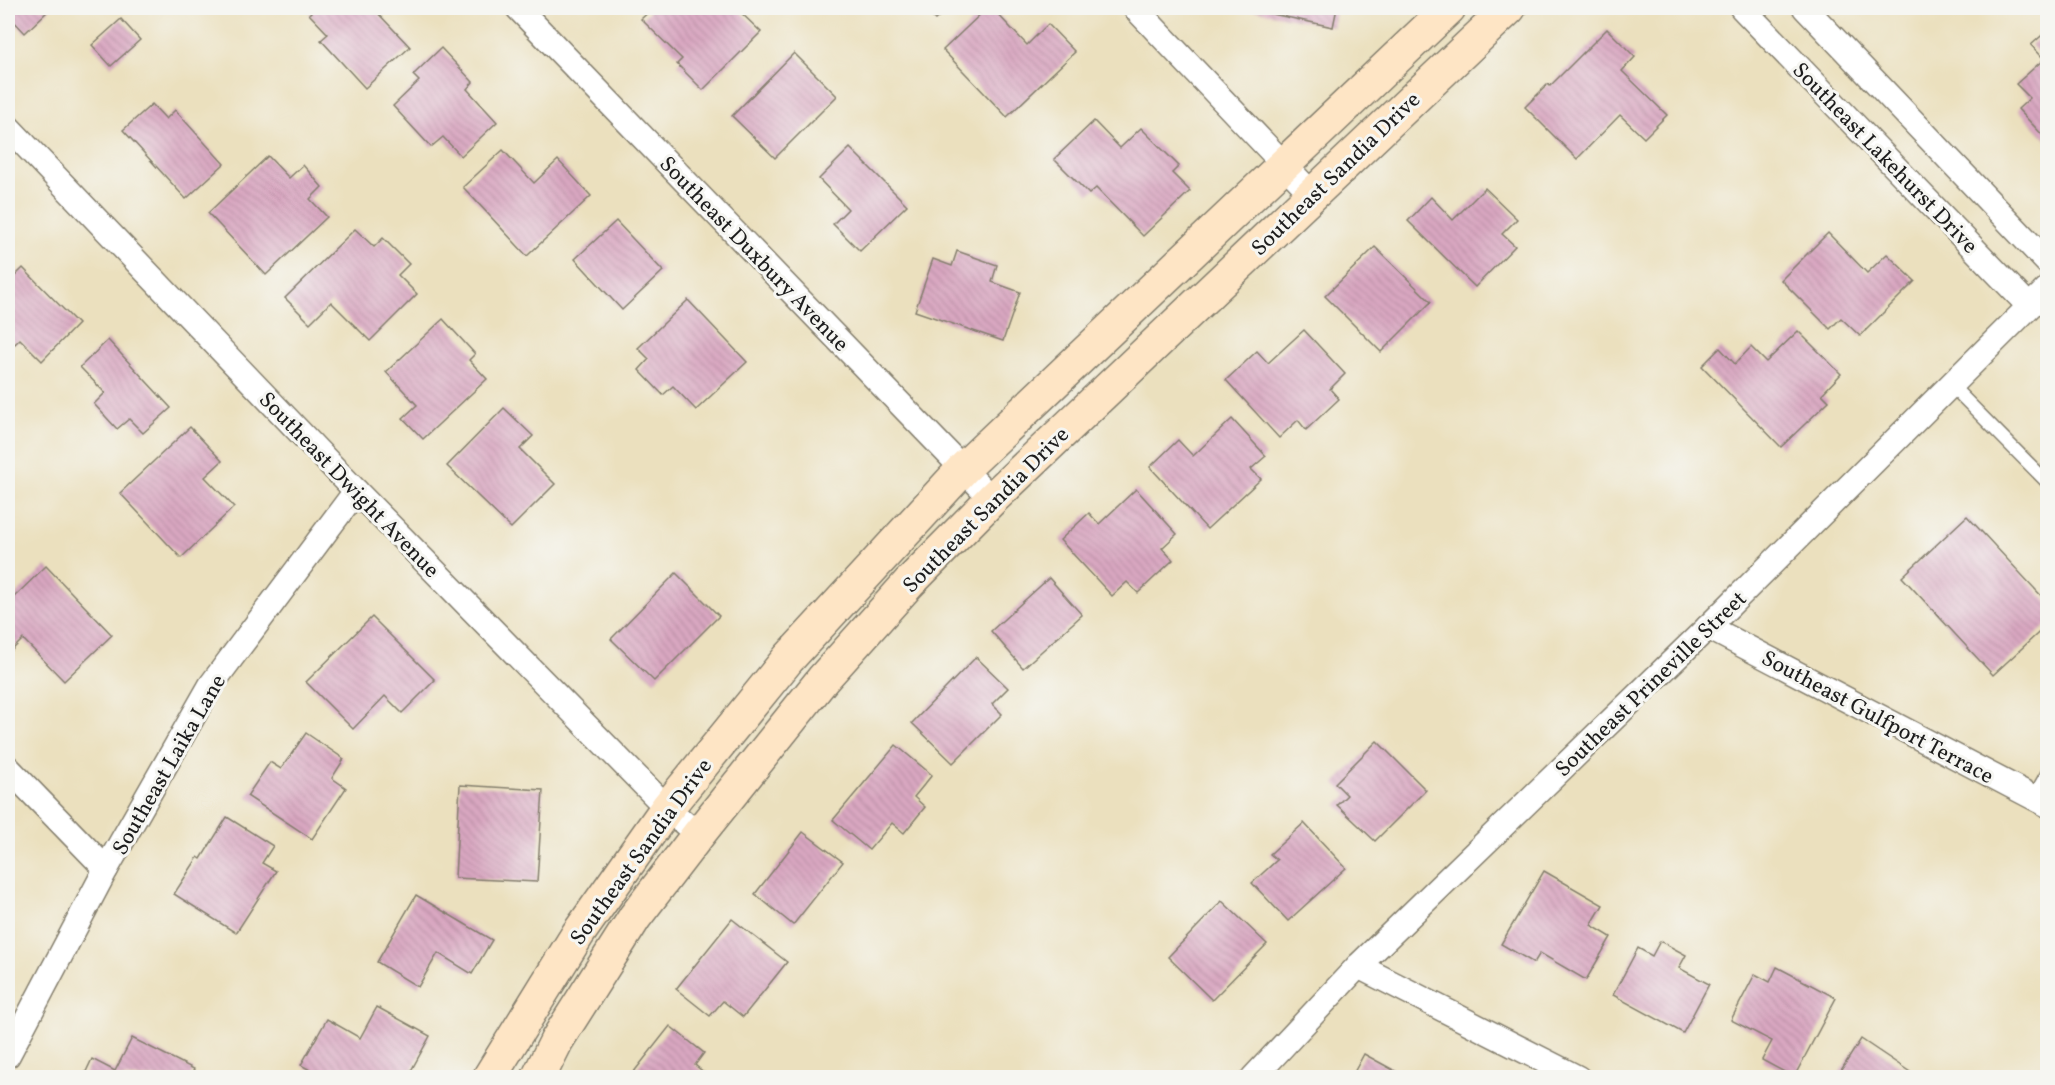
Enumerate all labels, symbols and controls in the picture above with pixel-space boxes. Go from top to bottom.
street label: Southeast Lakehurst Drive [1784,56,1984,261]
street label: Southeast Sandia Drive [1245,86,1428,264]
street label: Southeast Duxbury Avenue [651,150,855,359]
street label: Southeast Dwight Avenue [251,386,446,586]
street label: Southeast Sandia Drive [896,420,1077,601]
street label: Southeast Prineville Street [1549,585,1755,785]
street label: Southeast Gulfport Terrace [1755,644,1998,793]
street label: Southeast Laika Lane [106,669,235,861]
street label: Southeast Sandia Drive [564,753,720,952]

